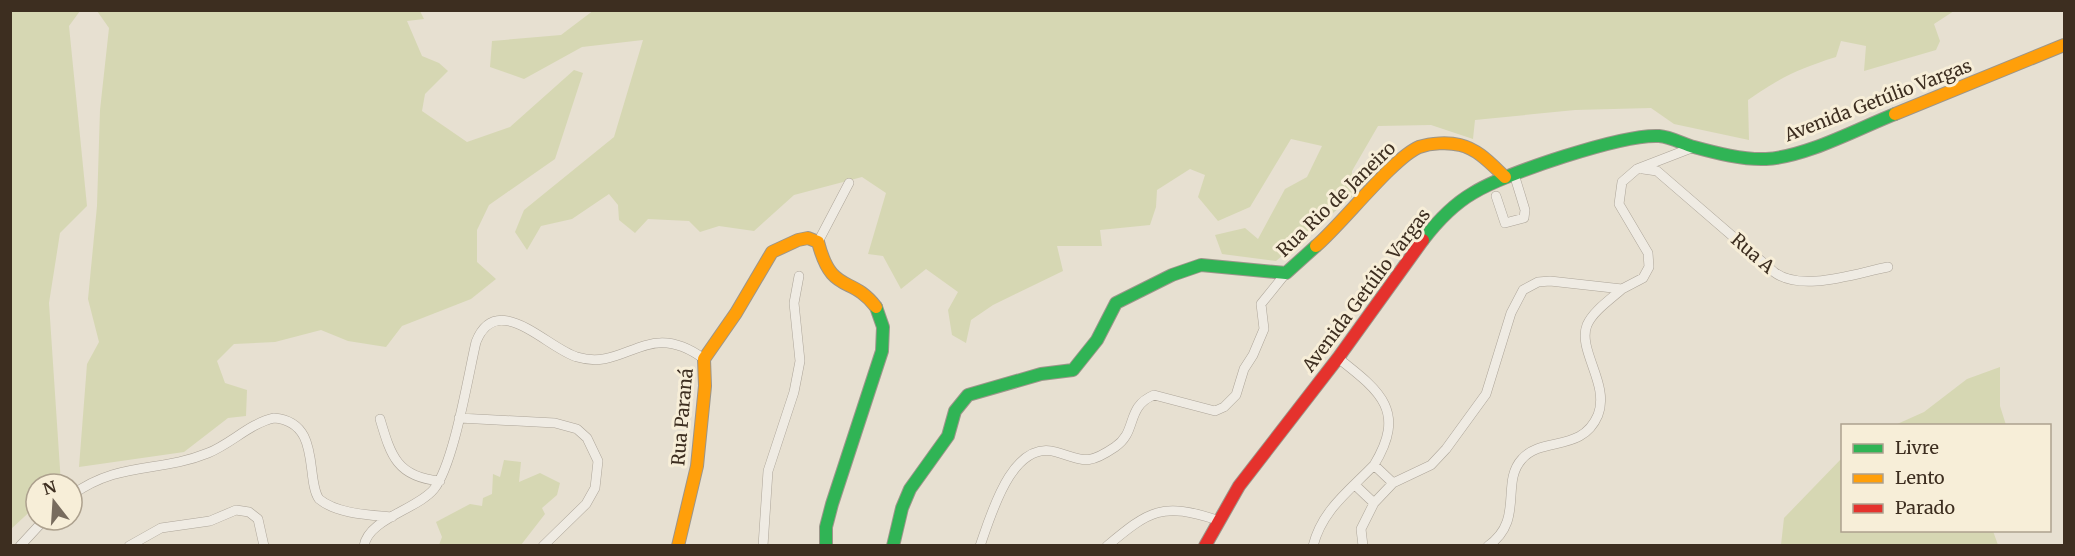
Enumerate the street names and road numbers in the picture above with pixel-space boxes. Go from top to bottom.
street label: Avenida Getúlio Vargas [1780,54,1975,147]
street label: Rua Rio de Janeiro [1272,136,1400,262]
street label: Avenida Getúlio Vargas [1296,204,1435,377]
street label: Rua A [1727,228,1780,278]
street label: Rua Paraná [666,367,698,467]

